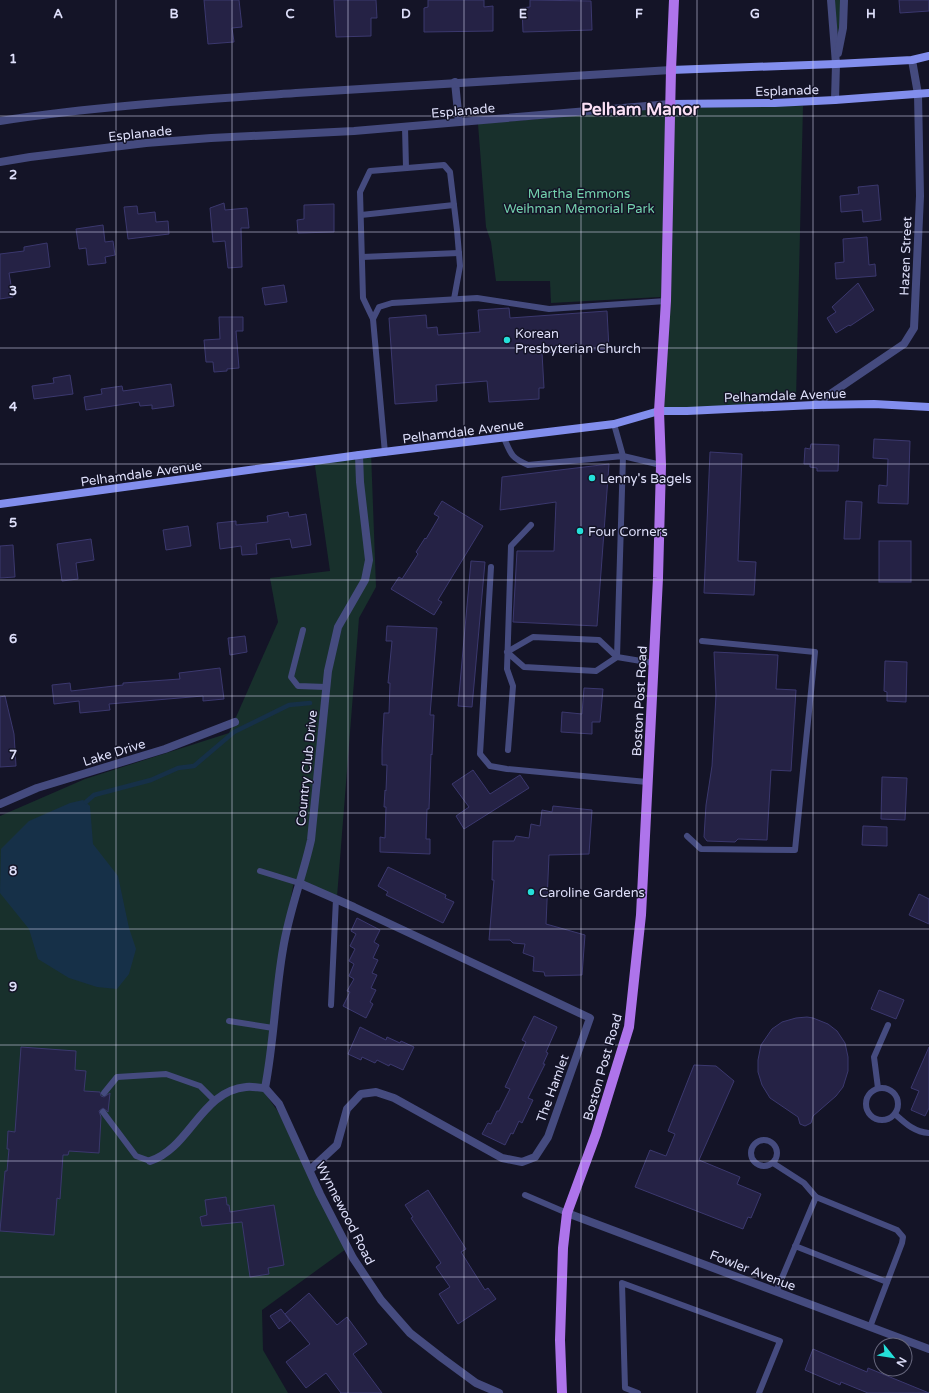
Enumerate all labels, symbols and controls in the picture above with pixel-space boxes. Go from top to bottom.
text: A [53,6,63,22]
text: B [169,6,179,22]
text: C [285,6,295,22]
text: D [401,6,411,22]
text: E [519,6,527,22]
text: F [635,6,643,22]
text: G [750,6,760,22]
text: H [866,6,876,22]
text: 1 [9,51,17,67]
street label: Esplanade [755,82,819,100]
district label: Pelham Manor [581,99,700,120]
street label: Esplanade [431,100,496,122]
street label: Esplanade [107,123,173,145]
text: 2 [9,167,17,183]
park label: Martha Emmons Weihman Memorial Park [503,186,655,217]
street label: Hazen Street [897,216,915,296]
text: 3 [9,283,17,299]
place label: Korean Presbyterian Church [515,326,641,357]
marker: Korean Presbyterian Church [502,335,512,345]
street label: Pelhamdale Avenue [724,386,846,406]
text: 4 [9,399,18,415]
street label: Pelhamdale Avenue [401,417,525,447]
street label: Pelhamdale Avenue [79,458,203,490]
place label: Lenny's Bagels [600,471,691,487]
marker: Lenny's Bagels [587,473,597,483]
text: 5 [9,515,17,531]
place label: Four Corners [588,524,668,540]
marker: Four Corners [575,526,585,536]
text: 6 [9,631,17,647]
street label: Boston Post Road [629,645,651,757]
street label: Country Club Drive [293,709,321,827]
street label: Lake Drive [81,736,147,770]
text: 7 [9,747,17,763]
text: 8 [9,863,17,879]
place label: Caroline Gardens [539,885,645,901]
marker: Caroline Gardens [526,887,536,897]
text: 9 [9,979,17,995]
street label: Boston Post Road [580,1012,626,1123]
street label: The Hamlet [533,1052,573,1124]
street label: Wynnewood Road [312,1159,378,1268]
street label: Fowler Avenue [707,1247,798,1295]
north arrow [873,1337,913,1377]
text: N [893,1355,909,1369]

